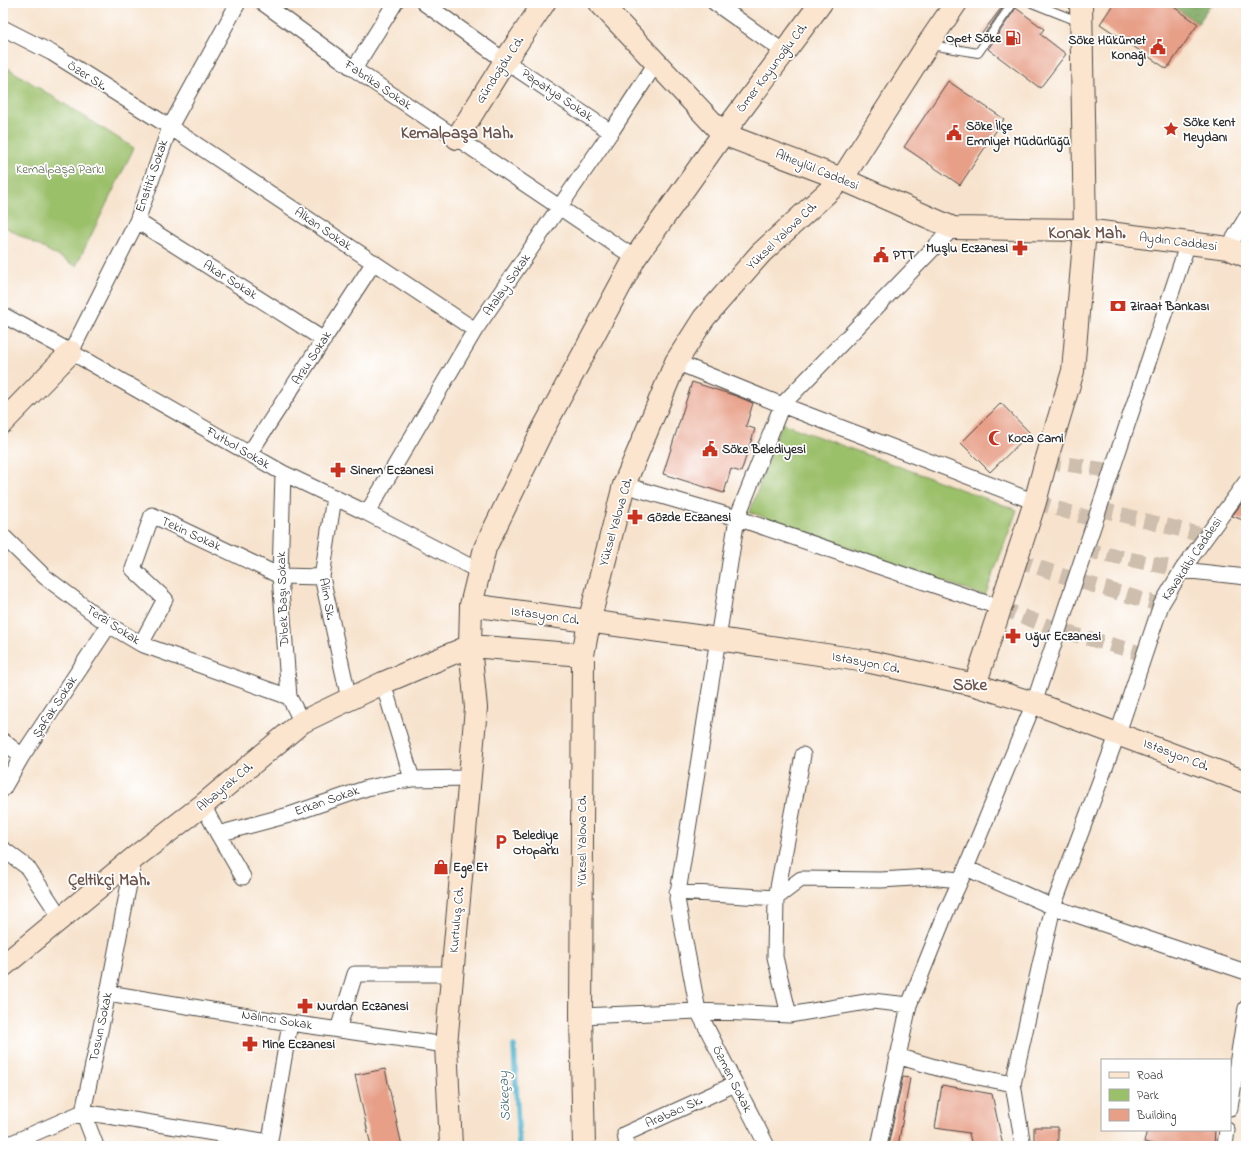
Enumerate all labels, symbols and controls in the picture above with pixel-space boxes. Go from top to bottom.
street label: Ömer Koyunoğlu Cd. [732,19,813,117]
place label: Opet Söke [946,29,1002,48]
fuel station icon: Opet Söke [1004,29,1022,47]
place label: Söke Hükümet Konağı [1068,31,1147,67]
street label: Gündoğdu Cd. [471,32,530,108]
public building icon: Söke Hükümet Konağı [1149,38,1167,56]
street label: Fabrika Sokak [340,55,416,115]
street label: Özer Sk. [63,56,111,96]
street label: Papatya Sokak [517,64,597,127]
place label: Söke Kent Meydanı [1183,113,1236,149]
place label: Söke İlçe Emniyet Müdürlüğü [966,117,1071,153]
place icon: Söke Kent Meydanı [1162,120,1180,138]
district label: Kemalpaşa Mah. [401,121,514,146]
public building icon: Söke İlçe Emniyet Müdürlüğü [945,124,963,142]
street label: Enstitü Sokak [131,137,173,215]
street label: Altıeylül Caddesi [772,145,862,196]
park label: Kemalpaşa Parkı [16,160,104,179]
street label: Yüksel Yalova Cd. [743,197,822,275]
street label: Alkan Sokak [290,203,356,255]
district label: Konak Mah. [1048,221,1126,246]
street label: Aydın Caddesi [1138,228,1218,257]
place label: Muşlu Eczanesi [926,239,1008,258]
pharmacy icon: Muşlu Eczanesi [1011,239,1029,257]
public building icon: PTT [872,246,890,264]
place label: PTT [893,246,915,265]
street label: Atalay Sokak [479,250,536,321]
street label: Akar Sokak [199,256,261,304]
bank icon: Ziraat Bankası [1109,297,1127,315]
place label: Ziraat Bankası [1130,297,1209,316]
street label: Arzu Sokak [287,327,337,389]
street label: Futbol Sokak [202,422,274,474]
mosque icon: Koca Cami [987,429,1005,447]
place label: Koca Cami [1008,429,1064,448]
public building icon: Söke Belediyesi [701,440,719,458]
place label: Söke Belediyesi [722,440,806,461]
pharmacy icon: Sinem Eczanesi [329,461,347,479]
place label: Sinem Eczanesi [350,461,434,480]
street label: Yüksel Yalova Cd. [594,475,638,568]
pharmacy icon: Gözde Eczanesi [626,508,644,526]
place label: Gözde Eczanesi [647,508,731,527]
street label: Tekin Sokak [158,512,224,556]
street label: Kavakdibi Caddesi [1157,514,1227,604]
street label: Dibek Başı Sokak [272,551,294,648]
street label: Alim Sk. [314,576,340,622]
street label: Terzi Sokak [82,600,144,650]
street label: Istasyon Cd. [509,602,581,631]
pharmacy icon: Uğur Eczanesi [1004,627,1022,645]
place label: Uğur Eczanesi [1025,627,1101,648]
street label: Istasyon Cd. [830,647,902,680]
street label: Şafak Sokak [28,672,82,742]
district label: Söke [953,673,989,698]
street label: Istasyon Cd. [1140,734,1212,777]
street label: Albayrak Cd. [193,758,258,817]
street label: Erkan Sokak [292,781,362,821]
street label: Yüksel Yalova Cd. [573,795,592,887]
place label: Belediye Otoparkı [512,826,559,860]
parking icon: Belediye Otoparkı [492,833,510,851]
shop icon: Ege Et [432,858,450,876]
place label: Ege Et [453,858,489,879]
district label: Çeltikçi Mah. [68,868,150,893]
street label: Kurtuluş Cd. [445,886,469,954]
street label: Tosun Sokak [84,990,118,1063]
pharmacy icon: Nurdan Eczanesi [296,997,314,1015]
place label: Nurdan Eczanesi [317,997,409,1016]
street label: Nalıncı Sokak [240,1005,314,1035]
pharmacy icon: Mine Eczanesi [241,1035,259,1053]
place label: Mine Eczanesi [262,1035,335,1054]
street label: Özmen Sokak [707,1042,757,1116]
legend [1101,1059,1231,1131]
text: Road [1137,1067,1163,1085]
water label: Sökeçay [493,1070,517,1121]
text: Park [1137,1087,1159,1105]
street label: Arabacı Sk. [642,1091,706,1133]
text: Building [1136,1107,1176,1126]

